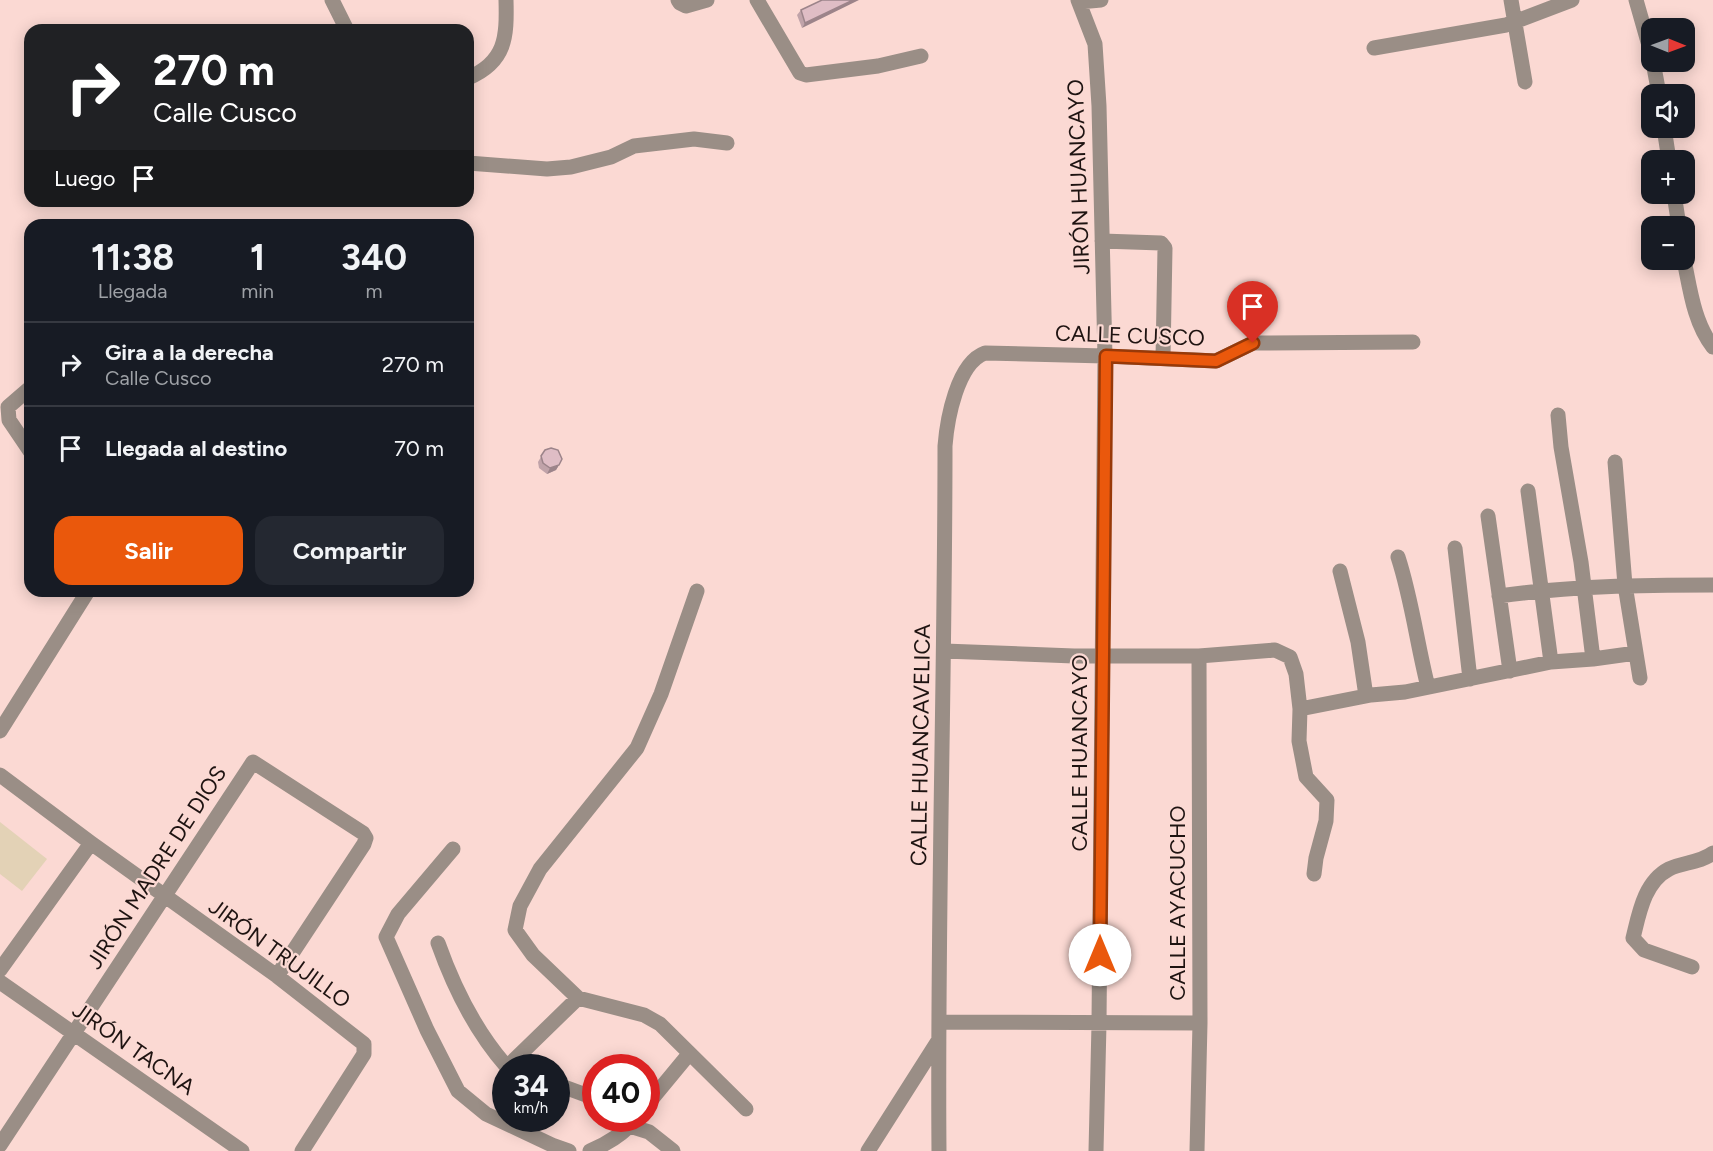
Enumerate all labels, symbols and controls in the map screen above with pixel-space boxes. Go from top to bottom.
north arrow [1641,18,1695,72]
map controls [1641,18,1695,270]
text: 270 m [153,45,275,96]
icon: right [54,48,132,126]
street label: JIRÓN HUANCAYO [1062,79,1095,275]
button: sound [1641,84,1695,138]
text: Calle Cusco [153,96,297,129]
button: + [1641,150,1695,204]
icon: arrive [127,162,160,195]
text: Luego [54,165,115,192]
button: − [1641,216,1695,270]
text: 11:38 [91,236,174,279]
text: 1 [250,236,265,279]
text: 340 [341,236,407,279]
text: Llegada [98,279,167,303]
text: min [241,279,274,303]
text: m [365,279,383,303]
pin [1227,281,1278,343]
icon: arrive [1236,290,1269,323]
street label: CALLE CUSCO [1055,319,1205,352]
text: Gira a la derecha [105,339,274,366]
icon: right [54,348,87,381]
text: 270 m [382,351,444,378]
text: Calle Cusco [105,366,212,390]
icon: arrive [54,432,87,465]
text: Llegada al destino [105,435,287,462]
text: 70 m [394,435,444,462]
button: Salir [54,516,243,585]
button: Compartir [255,516,444,585]
street label: CALLE HUANCAVELICA [905,624,936,866]
street label: CALLE HUANCAYO [1066,655,1093,852]
street label: JIRÓN MADRE DE DIOS [81,761,232,974]
street label: CALLE AYACUCHO [1164,805,1191,1001]
street label: JIRÓN TRUJILLO [203,893,356,1014]
position arrow [1068,923,1132,987]
street label: JIRÓN TACNA [67,996,200,1101]
speed limit sign: 40 [582,1054,660,1132]
text: 34 [513,1067,549,1104]
text: km/h [514,1099,548,1117]

